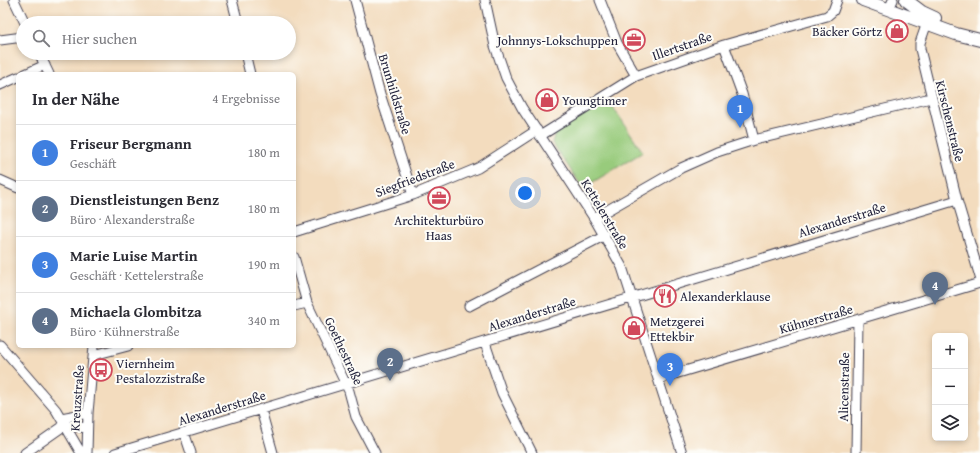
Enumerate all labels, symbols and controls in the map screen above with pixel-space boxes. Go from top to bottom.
search box [16,16,296,60]
shop icon: Bäcker Görtz [884,18,910,44]
place label: Bäcker Görtz [812,22,882,41]
icon: search [30,27,52,49]
office icon: Johnnys-Lokschuppen [621,27,647,53]
street label: Illertstraße [649,27,715,65]
text: Hier suchen [62,28,137,49]
place label: Johnnys-Lokschuppen [495,31,619,50]
street label: Brunhildstraße [374,51,416,137]
street label: Kirschenstraße [931,78,969,164]
text: In der Nähe [32,86,120,111]
shop icon: Youngtimer [534,87,560,113]
text: 4 Ergebnisse [212,89,280,108]
place label: Youngtimer [562,91,627,110]
pin: 1 [727,95,753,128]
text: Friseur Bergmann [70,133,192,154]
text: 1 [42,143,48,162]
text: 180 m [248,143,280,162]
text: Geschäft [70,154,117,173]
street label: Siegfriedstraße [373,154,457,202]
street label: Kettelerstraße [577,175,633,253]
your location [515,183,535,203]
office icon: Architekturbüro Haas [426,185,452,211]
text: Dienstleistungen Benz [70,189,219,210]
street label: Alexanderstraße [796,198,888,242]
text: 2 [42,199,48,218]
text: 180 m [248,199,280,218]
text: Büro · Alexanderstraße [70,210,195,229]
place label: Architekturbüro Haas [394,211,484,245]
text: Marie Luise Martin [70,245,198,266]
text: 3 [42,255,48,274]
text: 190 m [248,255,280,274]
text: Geschäft · Kettelerstraße [70,266,204,285]
pin: 4 [922,272,948,305]
restaurant icon: Alexanderklause [652,283,678,309]
place label: Alexanderklause [680,287,771,306]
street label: Alexanderstraße [486,292,578,336]
street label: Kühnerstraße [777,299,855,339]
text: Michaela Glombitza [70,301,202,322]
text: 4 [42,311,48,330]
text: 340 m [248,311,280,330]
place label: Metzgerei Ettekbir [650,312,705,346]
street label: Goethestraße [320,314,368,388]
shop icon: Metzgerei Ettekbir [621,315,647,341]
text: Büro · Kühnerstraße [70,322,180,341]
map controls [932,333,968,441]
button: + [932,333,968,369]
pin: 2 [377,348,403,381]
street label: Alicenstraße [834,352,854,422]
pin: 3 [657,353,683,386]
place label: Viernheim Pestalozzistraße [116,354,205,388]
bus stop icon: Viernheim Pestalozzistraße [88,357,114,383]
street label: Kreuzstraße [65,364,89,432]
button: − [932,369,968,405]
street label: Alexanderstraße [176,386,268,430]
button: layers [932,405,968,441]

